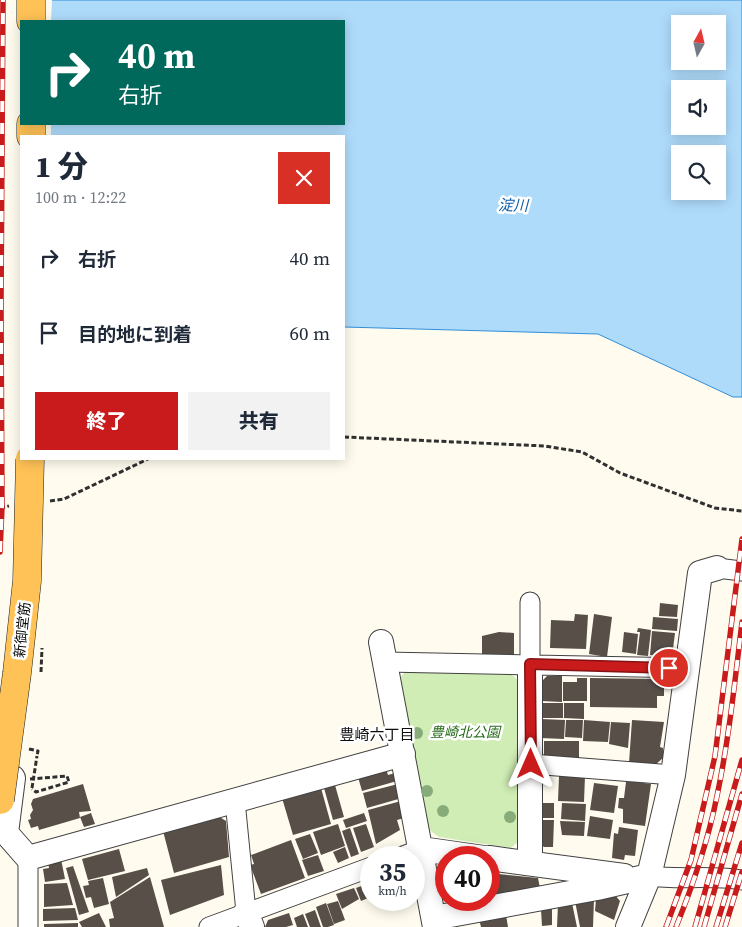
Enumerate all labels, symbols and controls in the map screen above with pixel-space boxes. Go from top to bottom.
north arrow [671,15,726,70]
map controls [671,15,726,200]
text: 40 m [118,32,195,80]
icon: right [35,40,100,105]
text: 右折 [118,80,162,110]
button: sound [671,80,726,135]
button: search [671,145,726,200]
text: 1 分 [35,146,88,187]
button: close [278,152,330,204]
text: 100 m · 12:22 [35,186,126,208]
water label: 淀川 [498,194,530,216]
icon: right [35,244,63,272]
text: 40 m [289,245,330,271]
text: 右折 [78,246,116,272]
icon: arrive [35,319,63,347]
text: 60 m [289,320,330,346]
text: 目的地に到着 [78,321,192,347]
button: 終了 [35,392,178,450]
button: 共有 [188,392,330,450]
street label: 新御堂筋 [9,601,35,659]
pin [648,647,690,689]
icon: arrive [655,654,683,682]
park label: 豊崎北公園 [430,722,502,742]
district label: 豊崎六丁目 [339,724,415,745]
position arrow [504,737,556,789]
speed limit sign: 40 [435,846,500,911]
text: 35 [379,855,406,889]
text: km/h [378,883,407,899]

